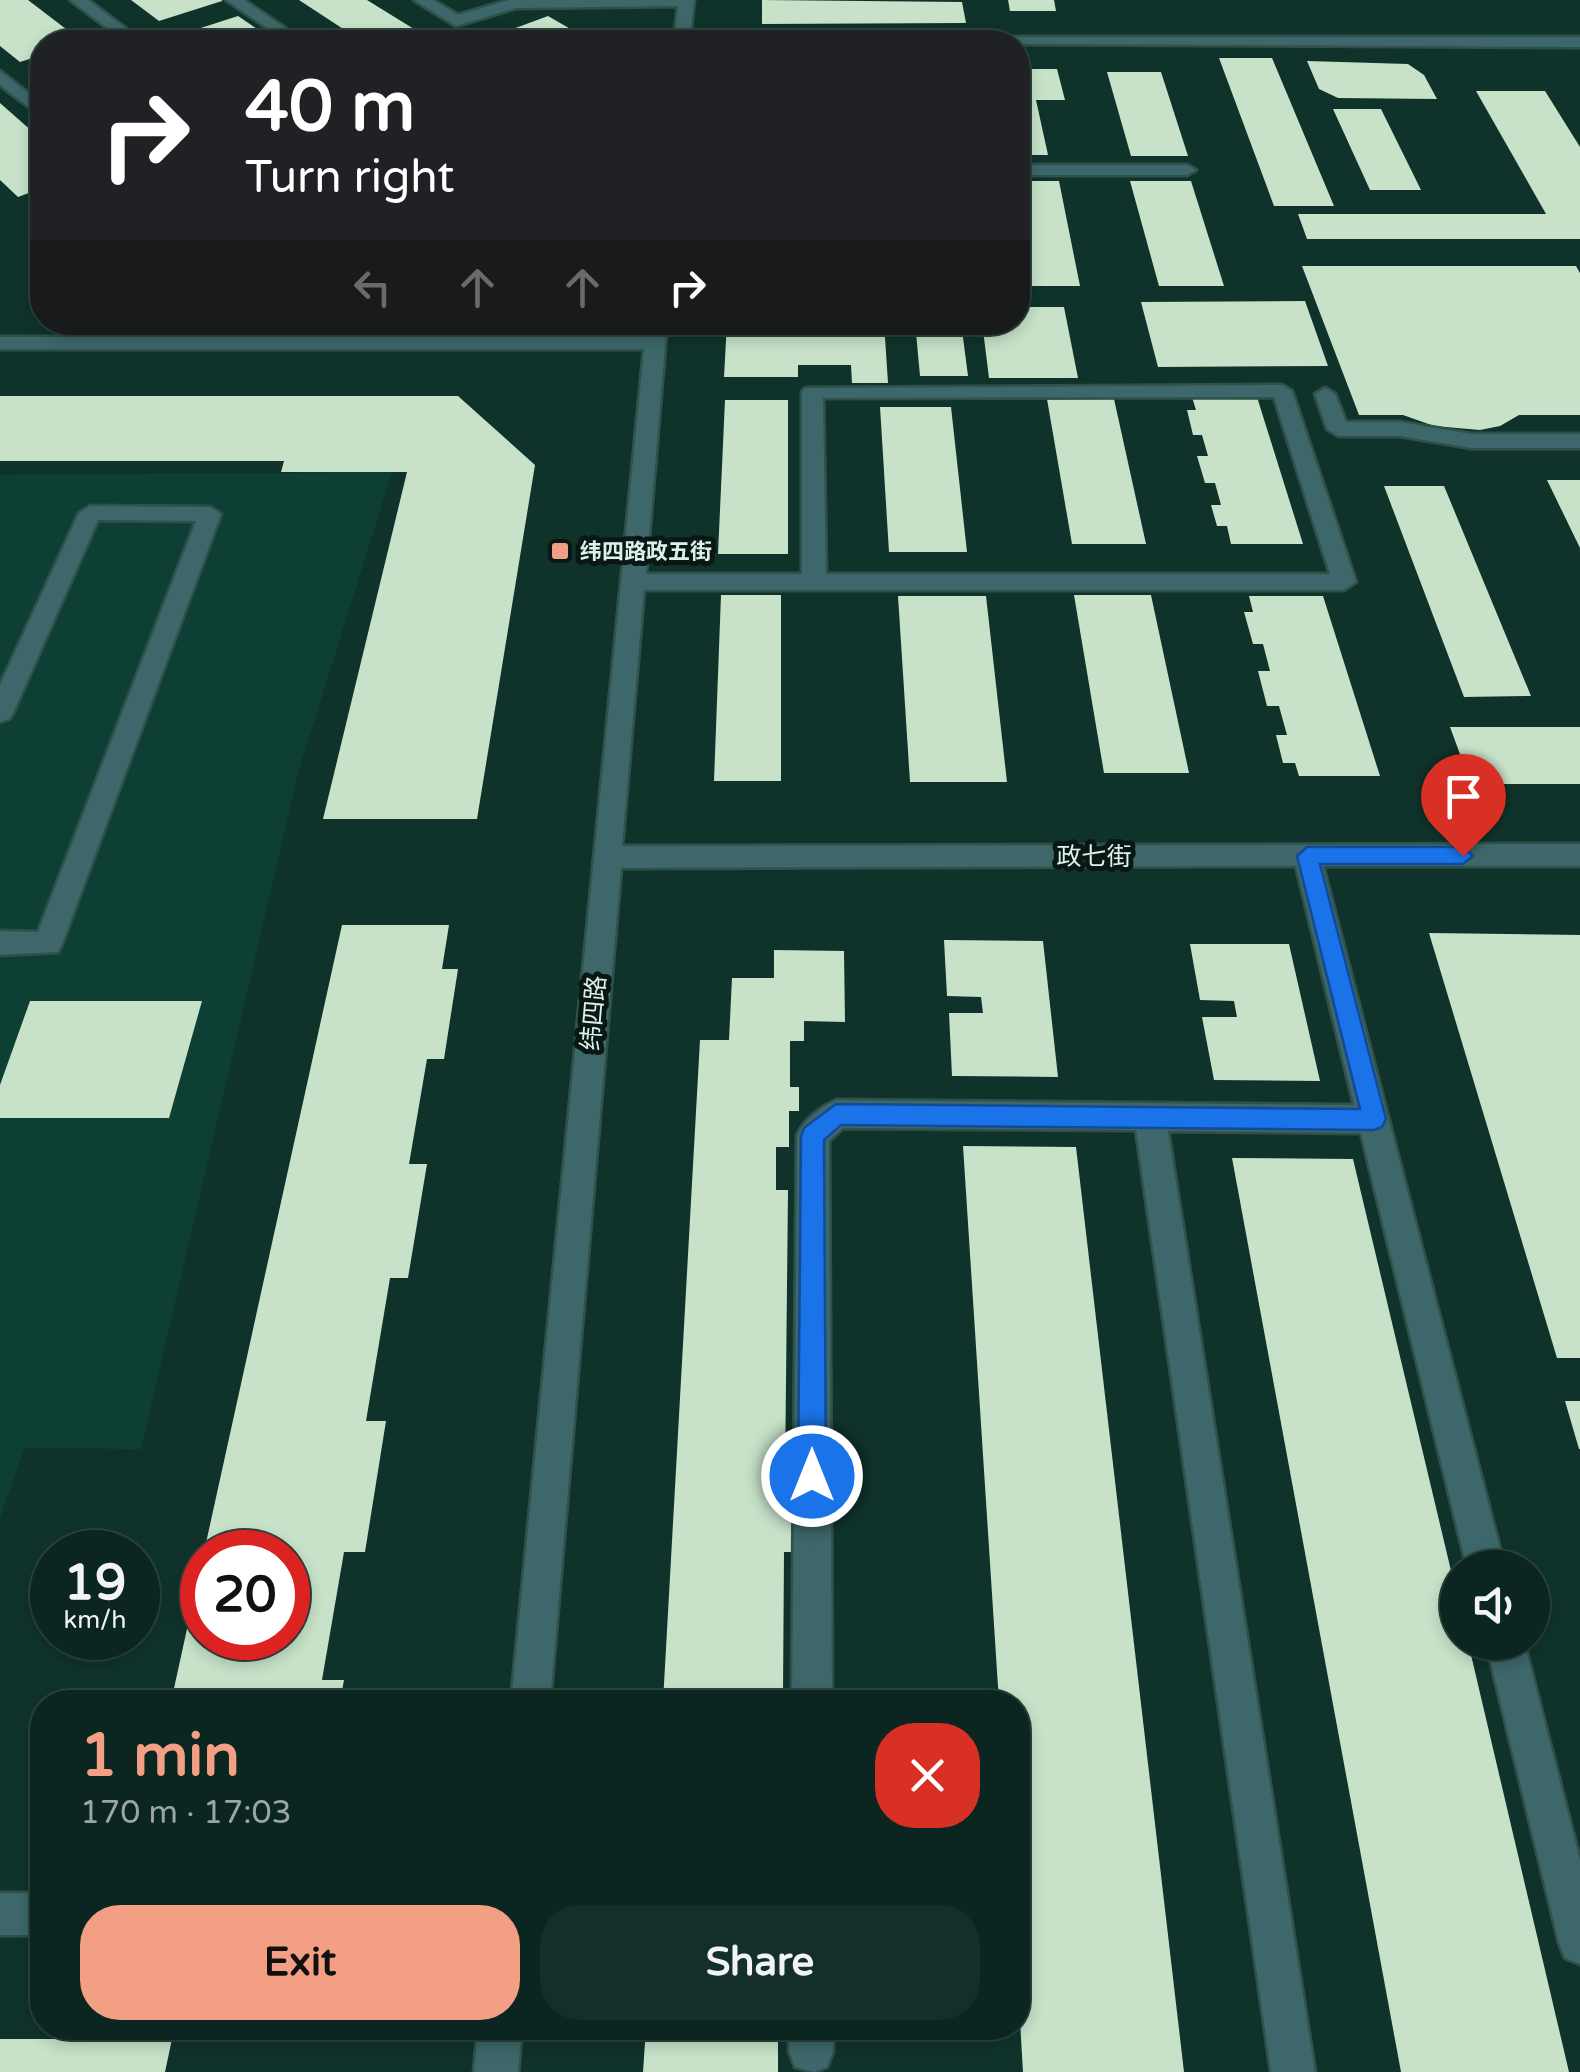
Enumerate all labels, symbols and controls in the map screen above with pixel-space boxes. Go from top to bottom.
text: 40 m [245,66,415,150]
icon: right [80,70,210,200]
text: Turn right [245,151,454,205]
icon: left [345,260,400,315]
icon: ahead [450,260,505,315]
icon: ahead [555,260,610,315]
icon: right [660,260,715,315]
place label: 纬四路政五街 [580,539,712,565]
marker: 纬四路政五街 [549,540,571,562]
pin [1421,754,1506,857]
icon: arrive [1436,769,1491,824]
street label: 政七街 [1056,842,1132,872]
street label: 纬四路 [576,974,612,1052]
position arrow [760,1424,864,1528]
speed limit sign: 20 [180,1530,310,1660]
map controls [1440,1550,1550,1660]
button: sound [1440,1550,1550,1660]
text: 19 [64,1553,126,1613]
text: km/h [64,1605,126,1635]
text: 1 min [80,1720,240,1792]
button: close [875,1723,980,1828]
text: 170 m · 17:03 [80,1794,292,1832]
button: Exit [80,1905,520,2020]
button: Share [540,1905,980,2020]

